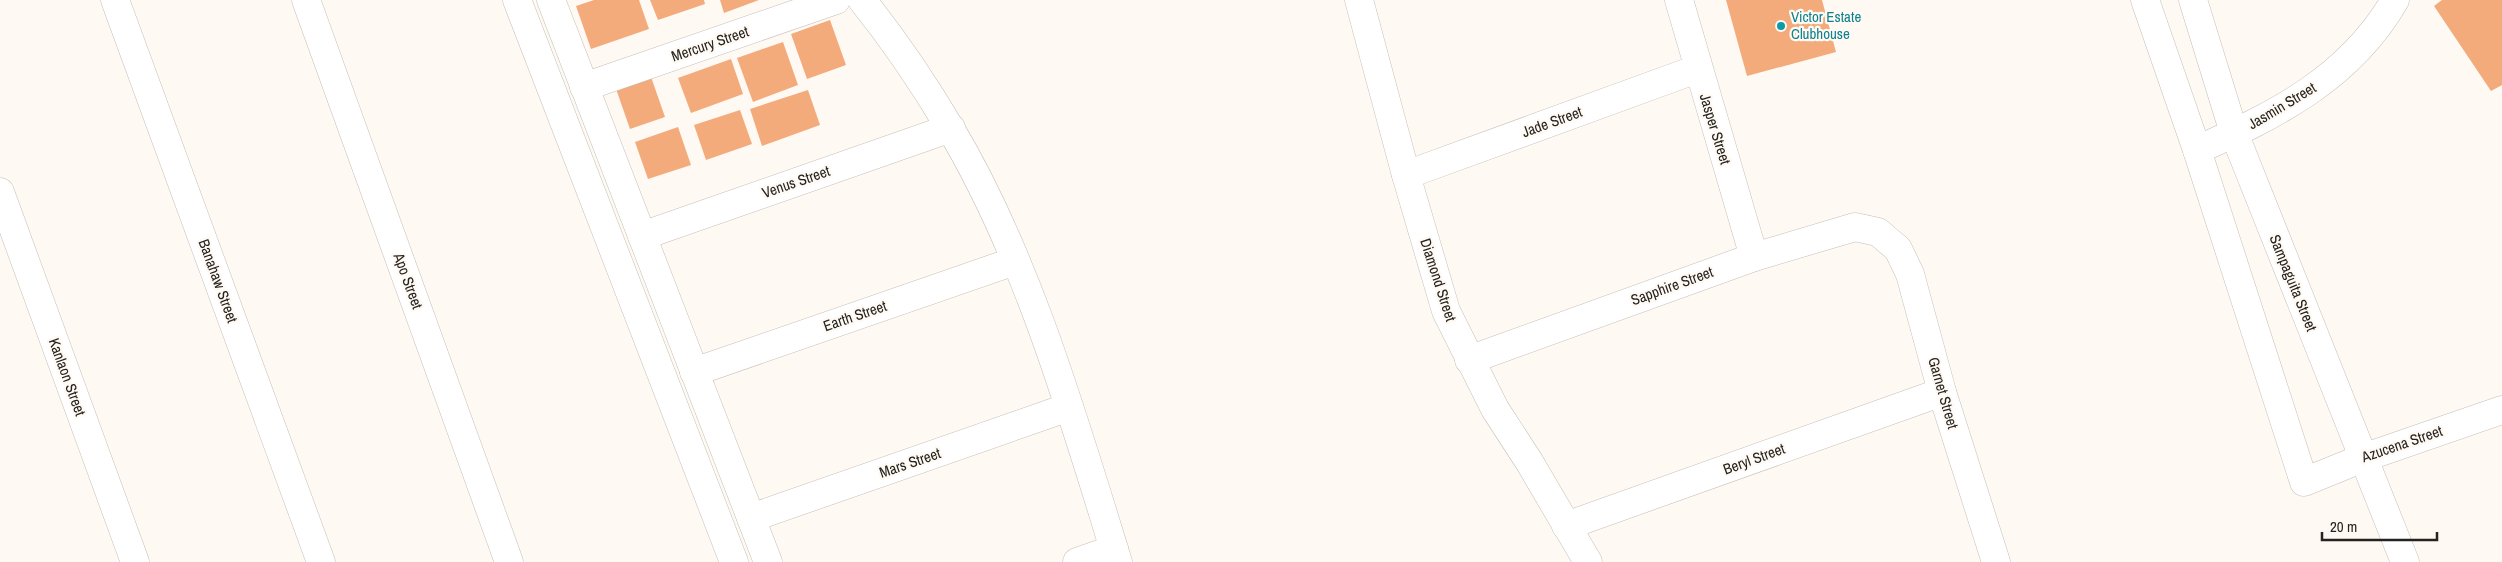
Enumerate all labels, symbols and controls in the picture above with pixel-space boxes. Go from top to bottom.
place label: Victor Estate Clubhouse [1791,6,1861,44]
street label: Mercury Street [668,20,752,67]
marker: Victor Estate Clubhouse [1775,20,1787,32]
street label: Jasmin Street [2244,77,2320,134]
street label: Jasper Street [1695,91,1736,167]
street label: Jade Street [1519,101,1586,142]
street label: Venus Street [759,160,833,203]
street label: Sampaguita Street [2265,231,2323,335]
street label: Banahaw Street [194,236,244,326]
street label: Diamond Street [1415,236,1462,325]
street label: Apo Street [388,249,428,312]
street label: Sapphire Street [1628,261,1716,310]
street label: Earth Street [820,295,890,336]
street label: Kanlaon Street [44,335,91,419]
street label: Garnet Street [1923,354,1964,432]
street label: Azucena Street [2358,420,2446,467]
street label: Beryl Street [1720,437,1788,479]
street label: Mars Street [876,442,944,483]
scale bar [2322,510,2437,542]
text: 20 m [2330,516,2357,537]

